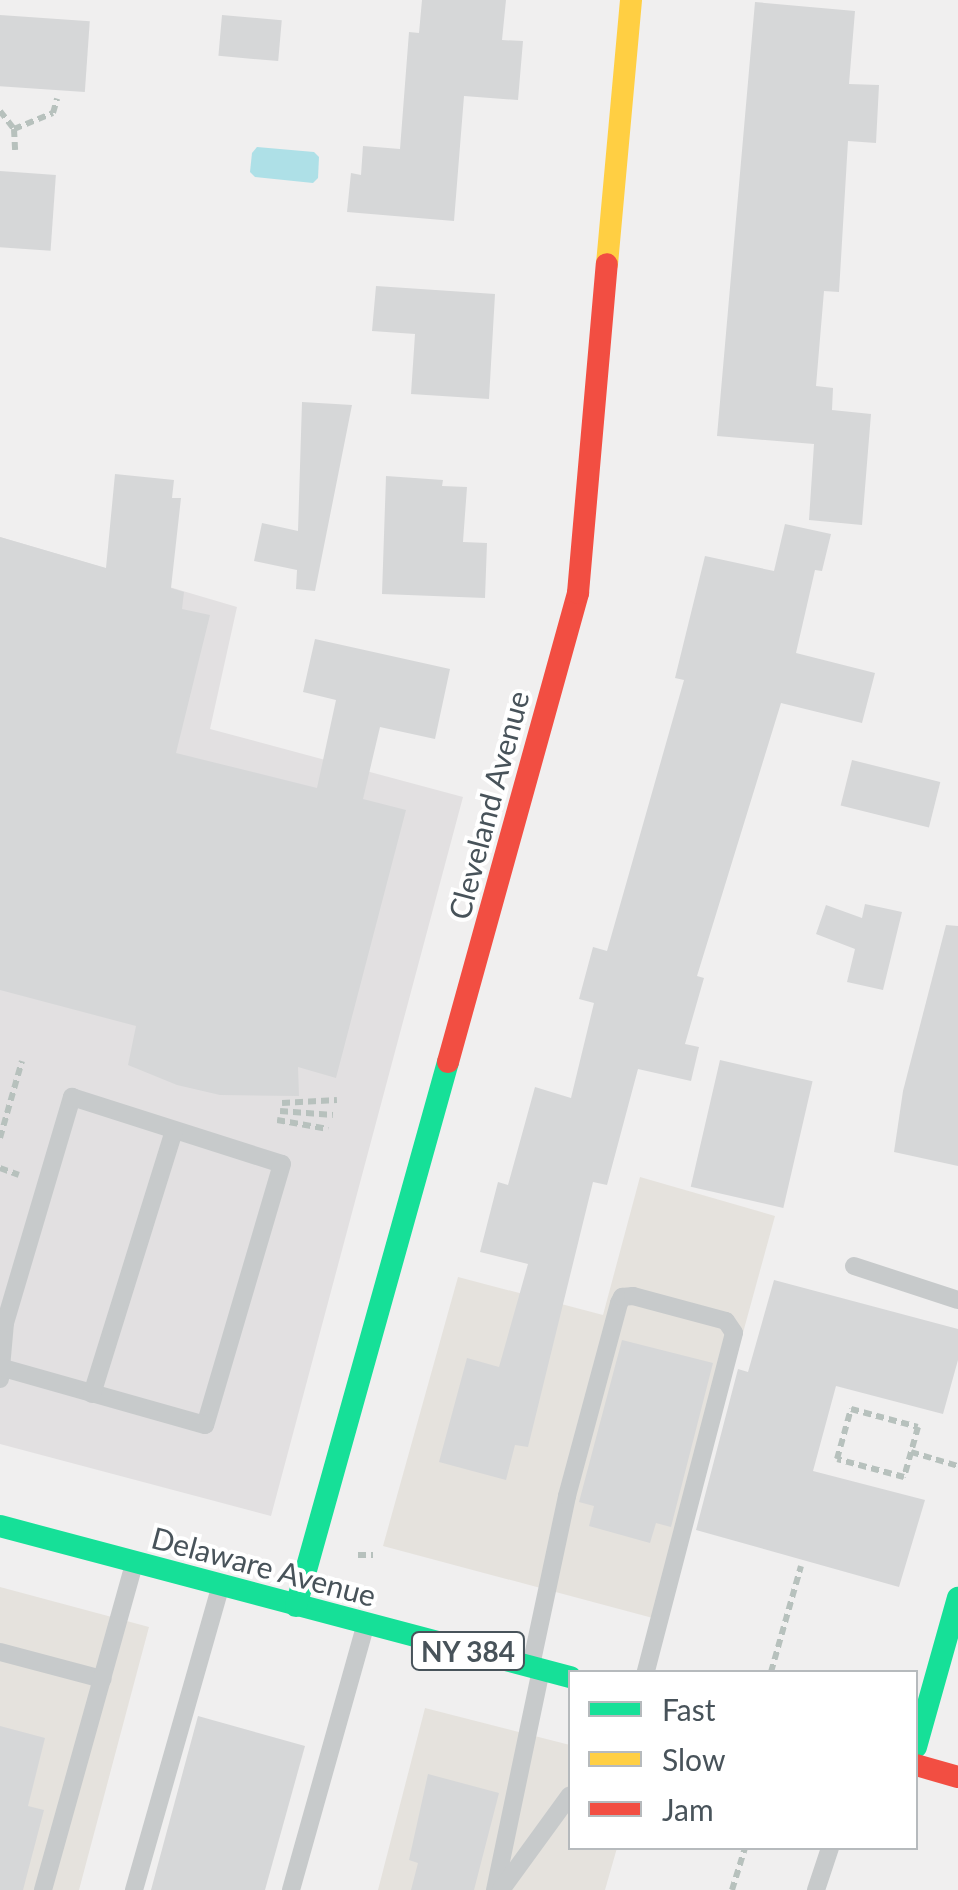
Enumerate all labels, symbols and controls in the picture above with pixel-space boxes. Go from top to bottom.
street label: Cleveland Avenue [440,686,536,924]
street label: Delaware Avenue [147,1519,381,1613]
road number: NY 384 [408,1628,528,1674]
legend [568,1670,918,1850]
text: Fast [662,1691,716,1727]
text: Slow [662,1741,725,1777]
text: Jam [662,1791,714,1827]

